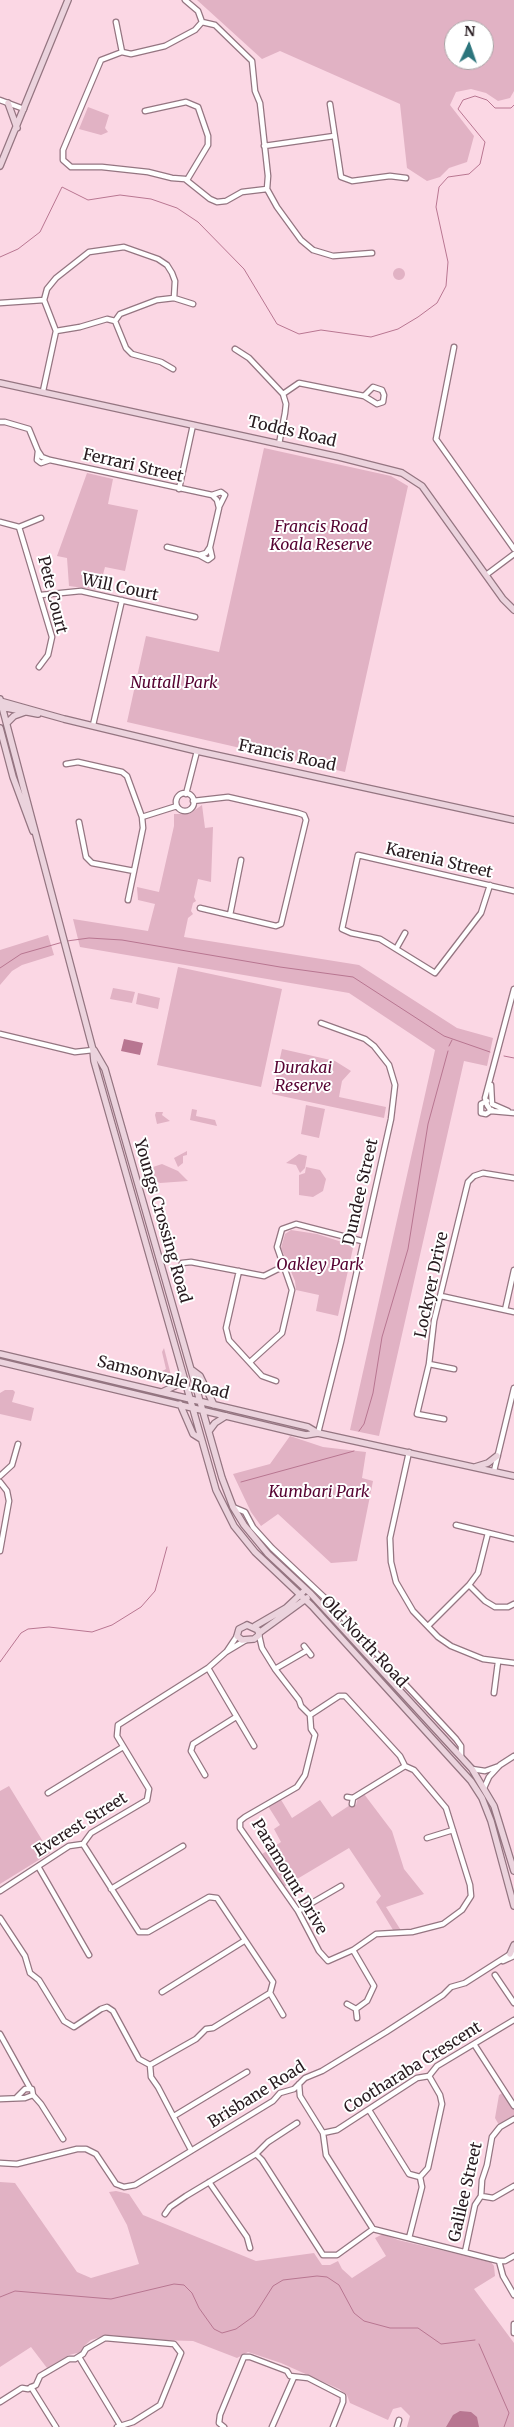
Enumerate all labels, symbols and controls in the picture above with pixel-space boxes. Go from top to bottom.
north arrow [444,20,494,70]
text: N [464,22,476,40]
street label: Todds Road [246,412,338,452]
street label: Ferrari Street [81,445,185,487]
park label: Francis Road Koala Reserve [270,517,372,555]
street label: Pete Court [33,554,71,636]
street label: Will Court [80,571,160,605]
park label: Nuttall Park [130,673,218,693]
street label: Francis Road [236,736,338,776]
street label: Karenia Street [384,839,494,883]
park label: Durakai Reserve [274,1058,332,1096]
street label: Youngs Crossing Road [129,1137,195,1305]
street label: Dundee Street [339,1137,383,1247]
street label: Lockyer Drive [411,1230,453,1340]
park label: Oakley Park [276,1255,364,1275]
street label: Samsonvale Road [95,1352,231,1404]
park label: Kumbari Park [268,1482,370,1502]
street label: Old North Road [317,1592,411,1692]
street label: Everest Street [31,1789,131,1861]
street label: Paramount Drive [247,1816,331,1938]
street label: Cootharaba Crescent [341,2018,485,2118]
street label: Brisbane Road [205,2058,309,2132]
street label: Galilee Street [445,2140,487,2244]

